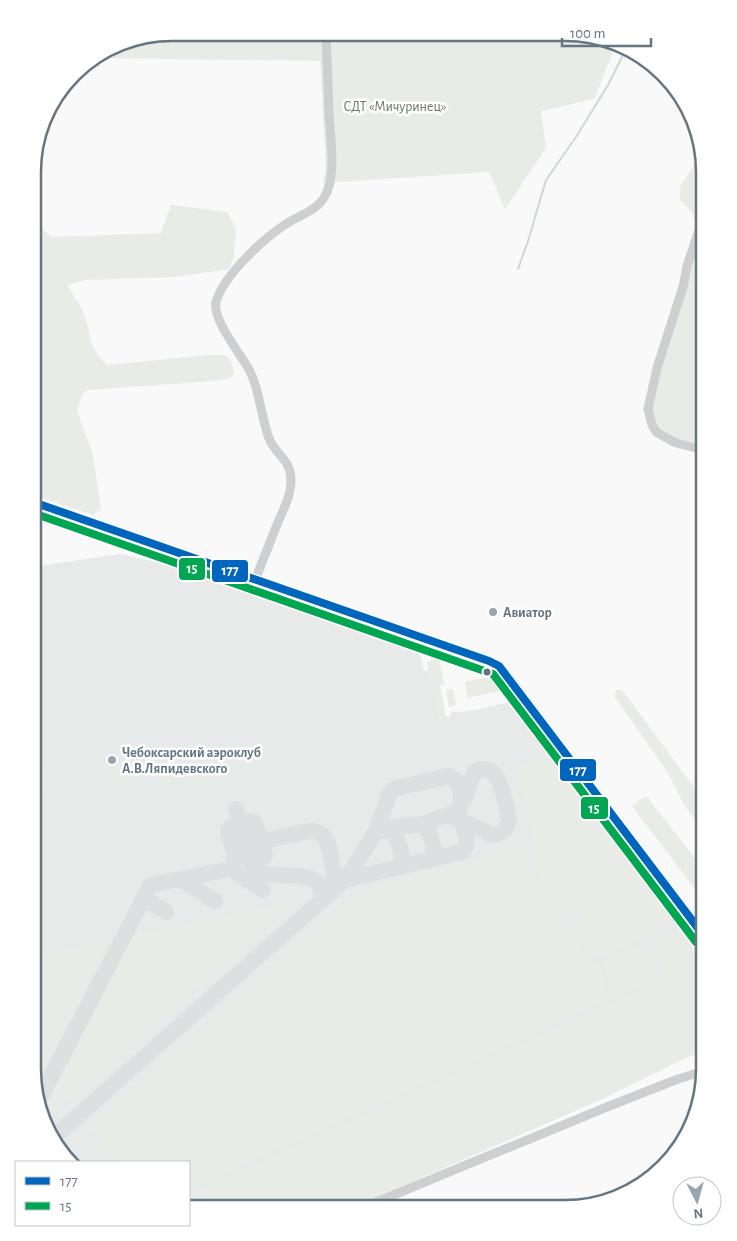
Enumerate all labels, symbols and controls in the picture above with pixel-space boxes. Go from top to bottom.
scale bar [562,15,651,47]
text: 100 m [570,26,605,41]
park label: СДТ «Мичуринец» [343,100,447,114]
line badge: 15 [178,557,206,581]
line badge: 177 [211,559,249,583]
text: 15 [186,562,198,576]
text: 177 [221,564,239,578]
marker: Авиатор [487,606,499,618]
place label: Авиатор [503,606,552,620]
unlabelled marker [482,667,492,677]
place label: Чебоксарский аэроклуб А.В.Ляпидевского [122,746,261,776]
marker: Чебоксарский аэроклуб А.В.Ляпидевского [106,754,118,766]
line badge: 177 [559,758,597,782]
text: 177 [569,764,587,778]
line badge: 15 [580,796,609,820]
text: 15 [588,802,600,816]
legend [15,1161,190,1226]
text: 177 [60,1174,78,1189]
north arrow [672,1176,722,1226]
text: 15 [60,1199,71,1214]
text: N [693,1205,704,1220]

